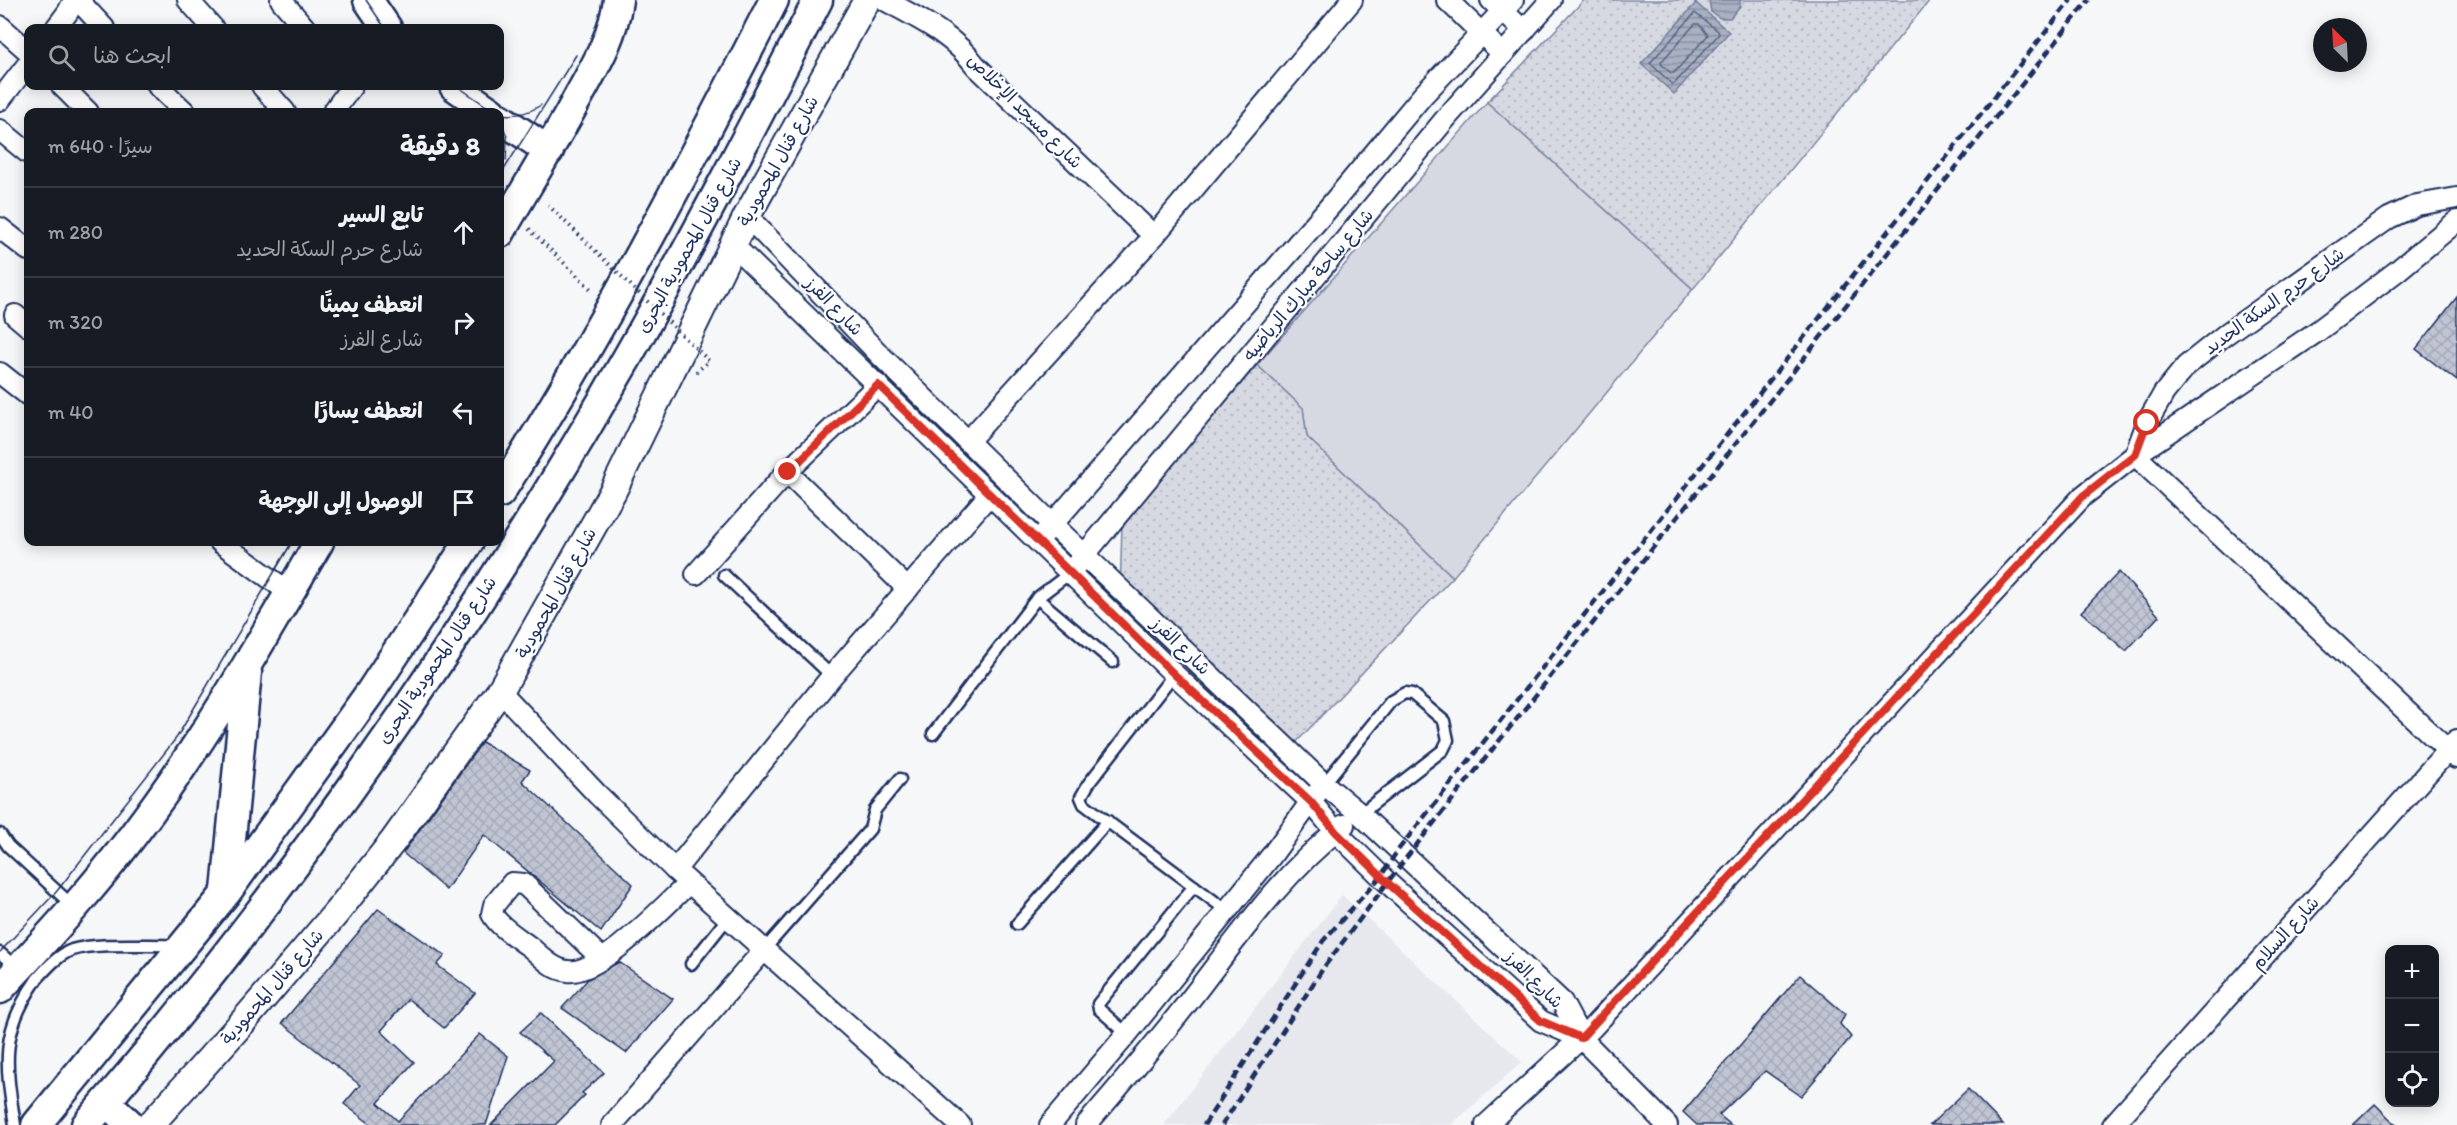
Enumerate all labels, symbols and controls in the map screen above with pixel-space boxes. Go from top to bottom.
north arrow [2313,18,2367,72]
search box [24,24,504,90]
icon: search [45,41,78,74]
text: ابحث هنا [93,42,172,69]
street label: شارع مسجد الإخلاص [962,49,1087,174]
street label: شارع قنال المحمودية [733,92,824,231]
text: 8 دقيقة [400,130,480,162]
text: سيرًا · 640 m [48,134,153,158]
street label: شارع قنال المحمودية البحرى [632,153,747,337]
text: تابع السير [340,201,423,228]
street label: شارع ساحة مبارك الرياضيه [1238,204,1379,366]
icon: ahead [447,216,480,249]
text: 280 m [48,220,103,244]
text: شارع حرم السكة الحديد [236,237,423,261]
street label: شارع حرم السكة الحديد [2200,243,2350,362]
street label: شارع الفرز [798,270,868,341]
text: انعطف يمينًا [320,291,423,318]
icon: right [447,306,480,339]
text: 320 m [48,310,103,334]
text: شارع الفرز [341,327,423,351]
icon: left [447,396,480,429]
text: انعطف يسارًا [314,397,423,424]
text: 40 m [48,400,94,424]
route start [2133,409,2159,435]
route end [774,458,800,484]
icon: arrive [447,486,480,519]
text: الوصول إلى الوجهة [258,487,423,514]
street label: شارع قنال المحمودية [511,524,602,663]
street label: شارع قنال المحمودية البحرى [373,572,502,749]
street label: شارع الفرز [1145,611,1215,680]
street label: شارع السلام [2246,892,2326,976]
street label: شارع قنال المحمودية [216,925,329,1050]
street label: شارع الفرز [1498,944,1568,1014]
map controls [2385,945,2439,1107]
button: + [2385,945,2439,999]
button: − [2385,999,2439,1053]
button: locate [2385,1053,2439,1107]

